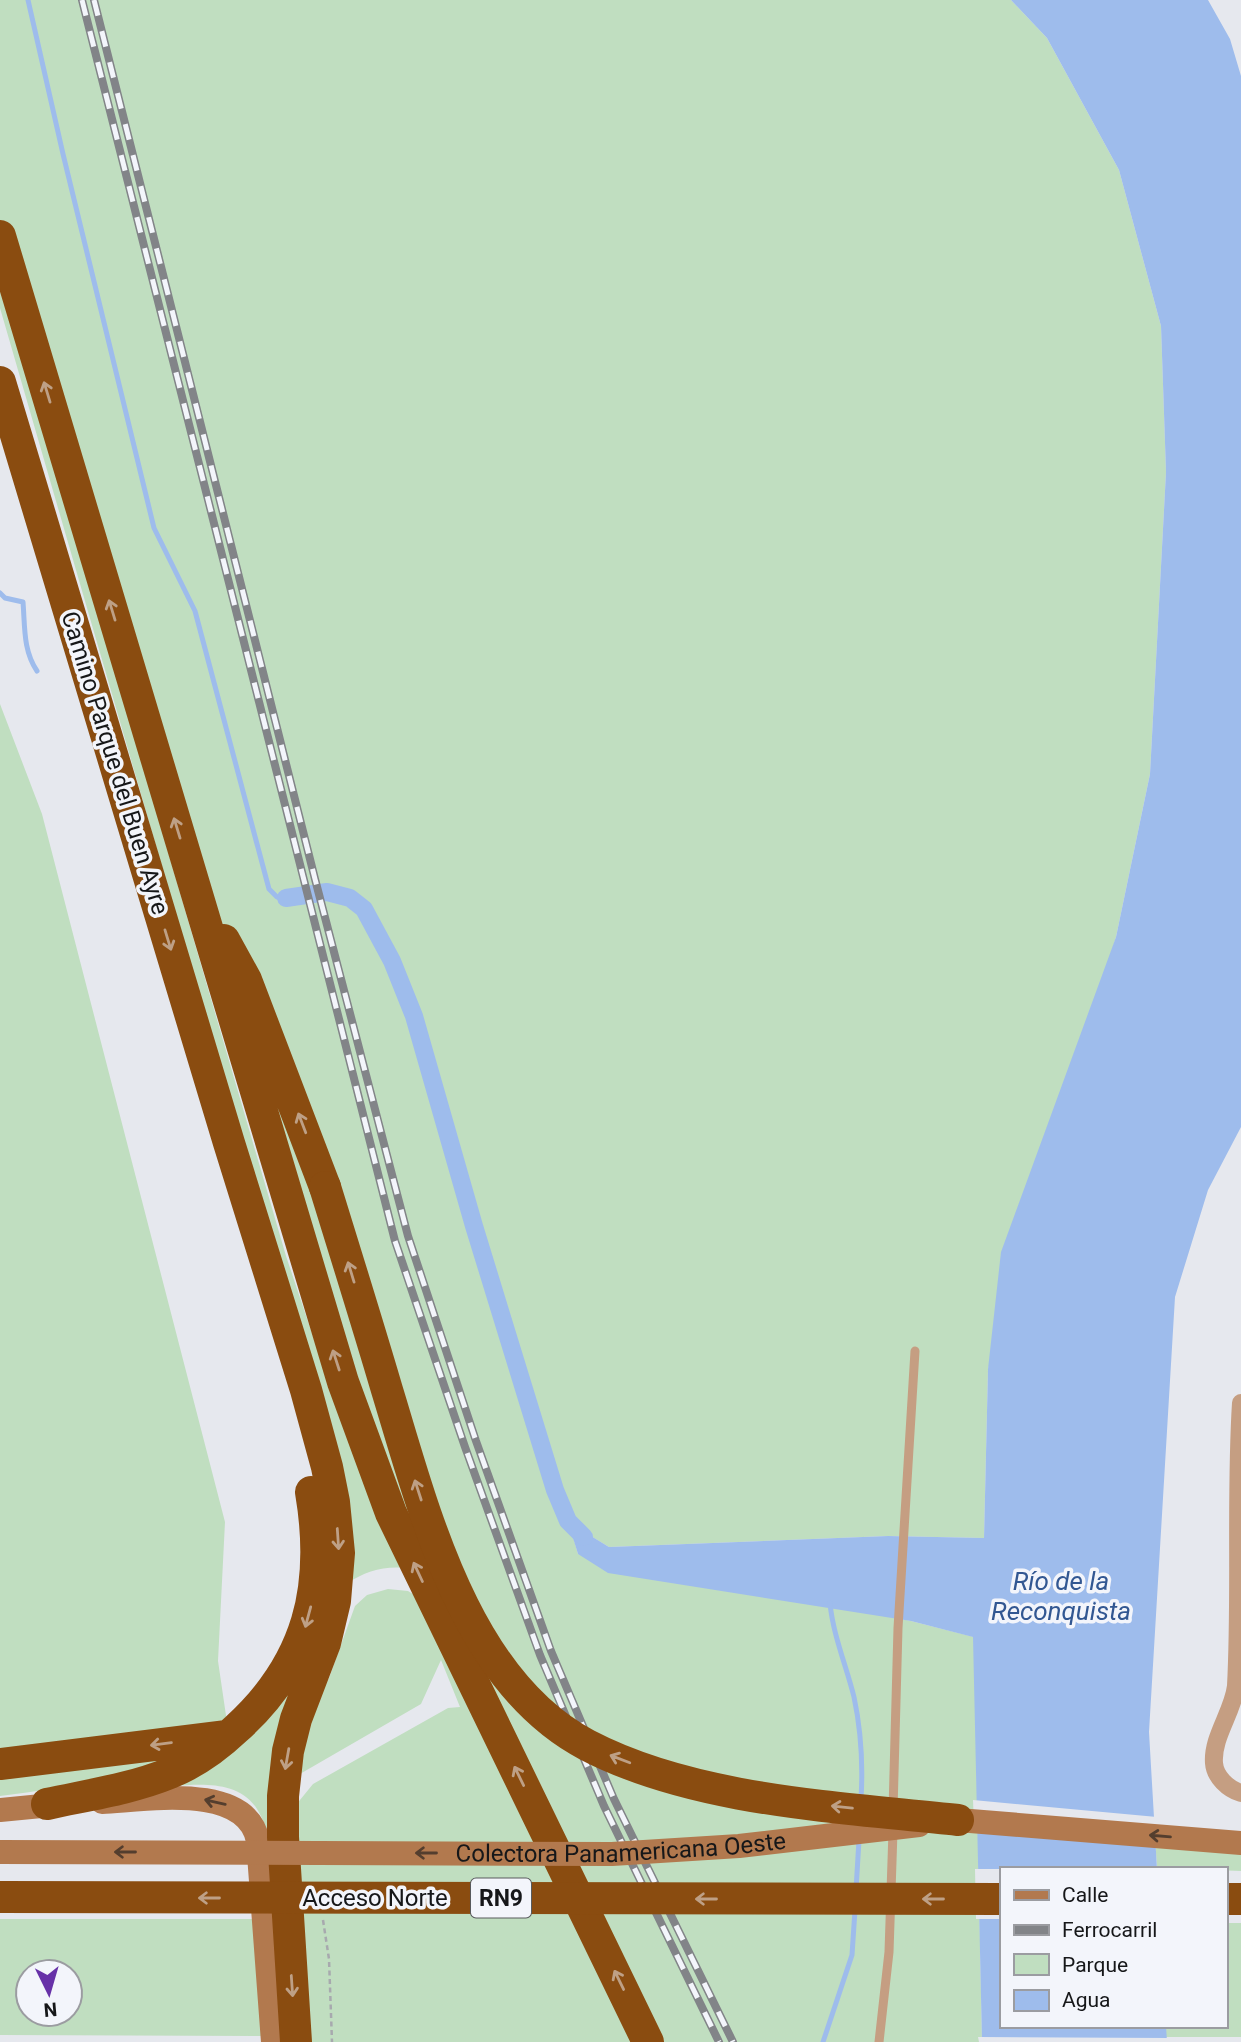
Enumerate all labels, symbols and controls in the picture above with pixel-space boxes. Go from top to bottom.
one-way arrow [40,382,53,404]
one-way arrow [105,599,118,621]
street label: Camino Parque del Buen Ayre [56,608,174,918]
one-way arrow [170,817,183,839]
one-way arrow [163,929,176,951]
one-way arrow [295,1113,308,1135]
one-way arrow [344,1262,357,1284]
one-way arrow [329,1350,341,1372]
one-way arrow [411,1479,424,1501]
one-way arrow [332,1527,345,1550]
one-way arrow [411,1562,424,1583]
water label: Río de la Reconquista [991,1566,1131,1626]
one-way arrow [301,1606,314,1628]
one-way arrow [150,1738,173,1751]
one-way arrow [280,1747,293,1770]
one-way arrow [610,1752,632,1765]
one-way arrow [511,1766,525,1787]
one-way arrow [204,1795,227,1809]
one-way arrow [831,1801,854,1814]
street label: Colectora Panamericana Oeste [456,1827,787,1868]
one-way arrow [1150,1829,1172,1842]
one-way arrow [114,1845,137,1859]
one-way arrow [415,1846,438,1860]
legend [1000,1867,1227,2028]
road number: RN9 [471,1879,531,1918]
text: Calle [1062,1883,1108,1907]
street label: Acceso Norte [302,1884,448,1912]
one-way arrow [197,1891,220,1905]
one-way arrow [694,1892,717,1905]
one-way arrow [922,1892,945,1906]
text: Ferrocarril [1062,1918,1157,1942]
text: Parque [1062,1953,1128,1977]
north arrow [14,1958,84,2028]
one-way arrow [612,1970,626,1991]
one-way arrow [286,1974,299,1996]
text: Agua [1062,1988,1111,2012]
text: N [43,1997,58,2021]

